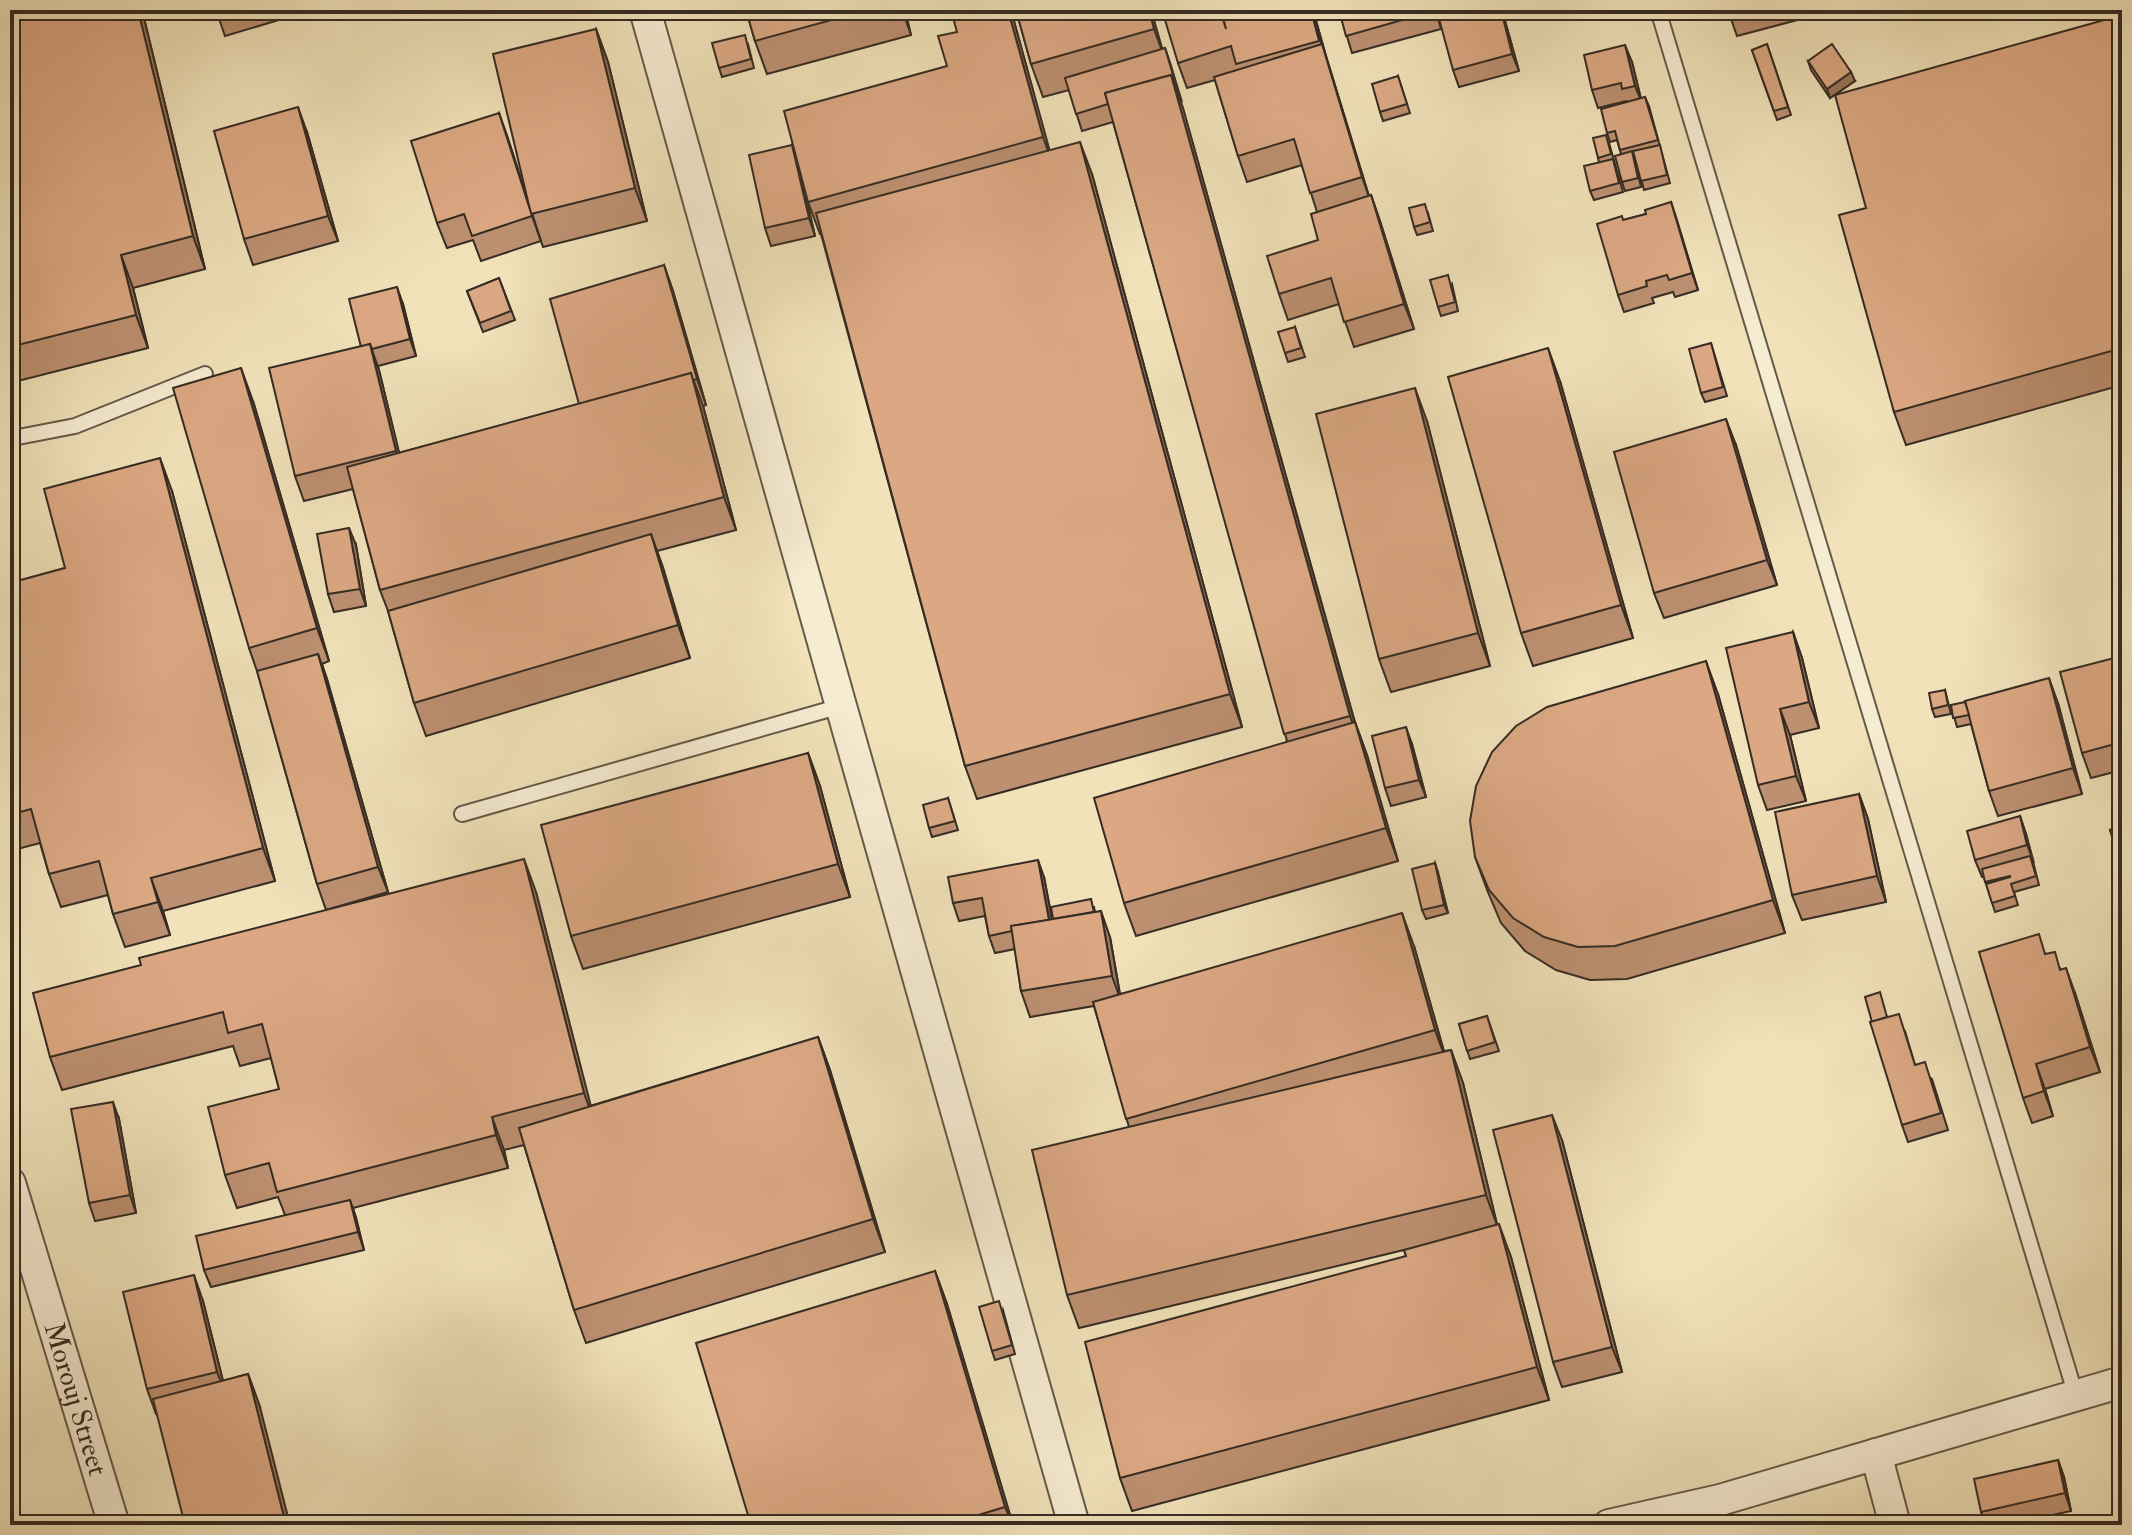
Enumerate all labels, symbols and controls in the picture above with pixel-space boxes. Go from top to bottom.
street label: Morouj Street [36,1318,116,1480]

